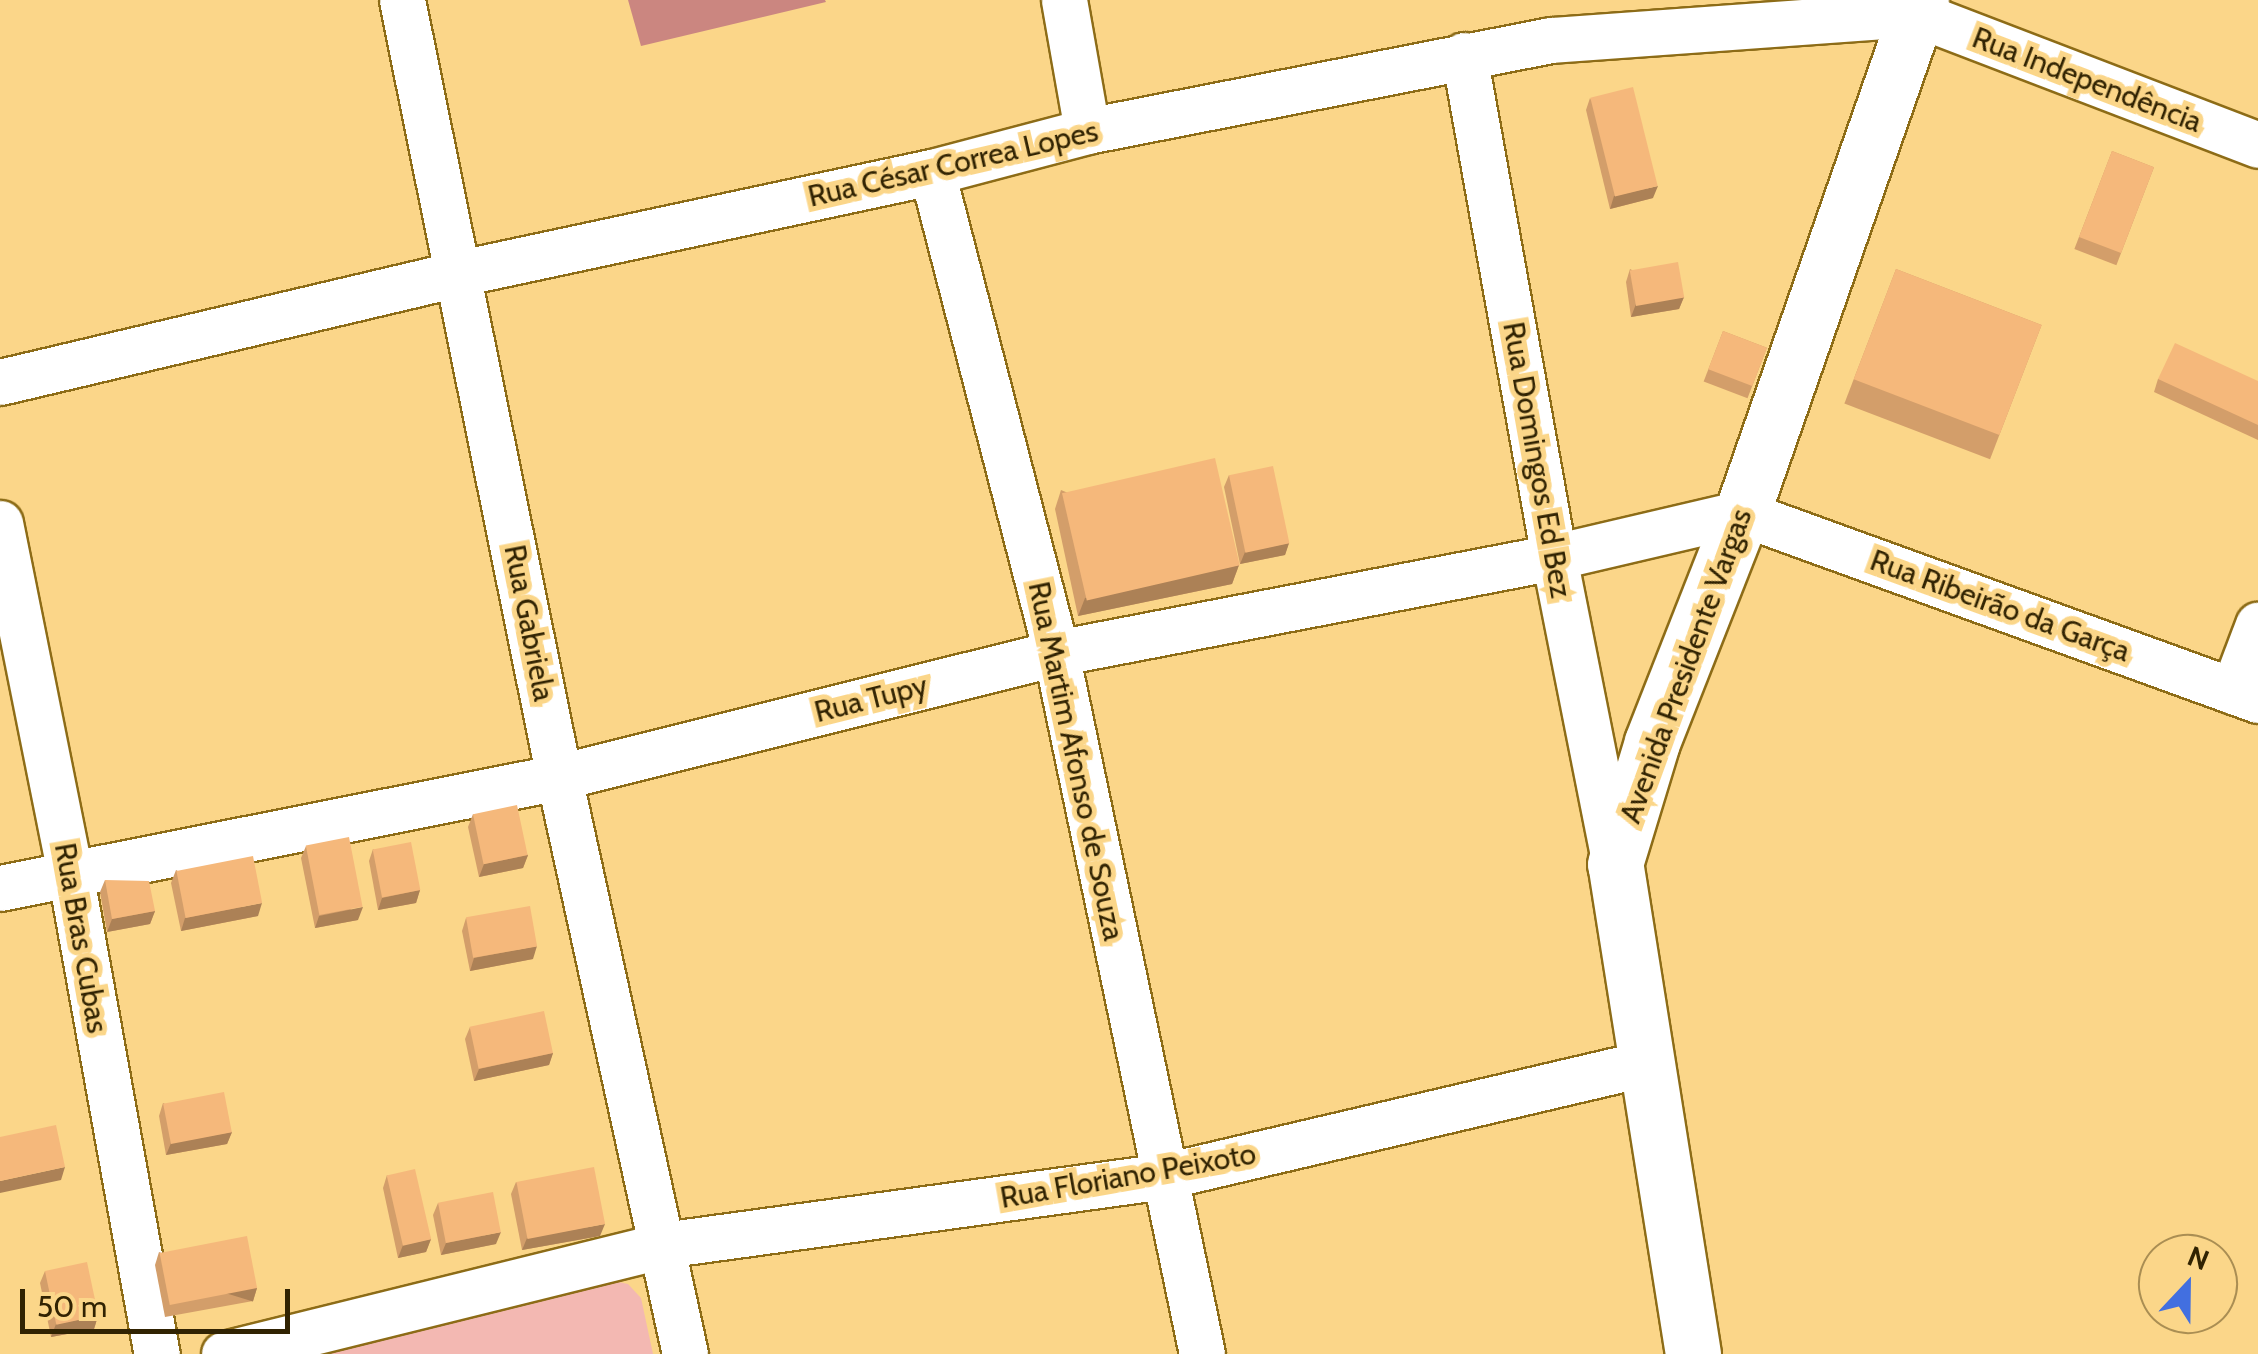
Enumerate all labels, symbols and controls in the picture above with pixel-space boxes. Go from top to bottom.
street label: Rua Independência [1967,20,2207,140]
street label: Rua César Correa Lopes [805,113,1101,215]
street label: Rua Domingos Ed Bez [1495,319,1579,601]
street label: Avenida Presidente Vargas [1612,504,1760,828]
street label: Rua Gabriela [496,542,562,704]
street label: Rua Ribeirão da Garça [1865,542,2135,670]
street label: Rua Martim Afonso de Souza [1020,578,1132,944]
street label: Rua Tupy [811,668,931,730]
street label: Rua Bras Cubas [47,840,115,1036]
street label: Rua Floriano Peixoto [997,1136,1259,1216]
north arrow [2138,1234,2238,1334]
text: N [2183,1239,2214,1278]
scale bar [25,1269,295,1331]
text: 50 m [37,1288,107,1325]

